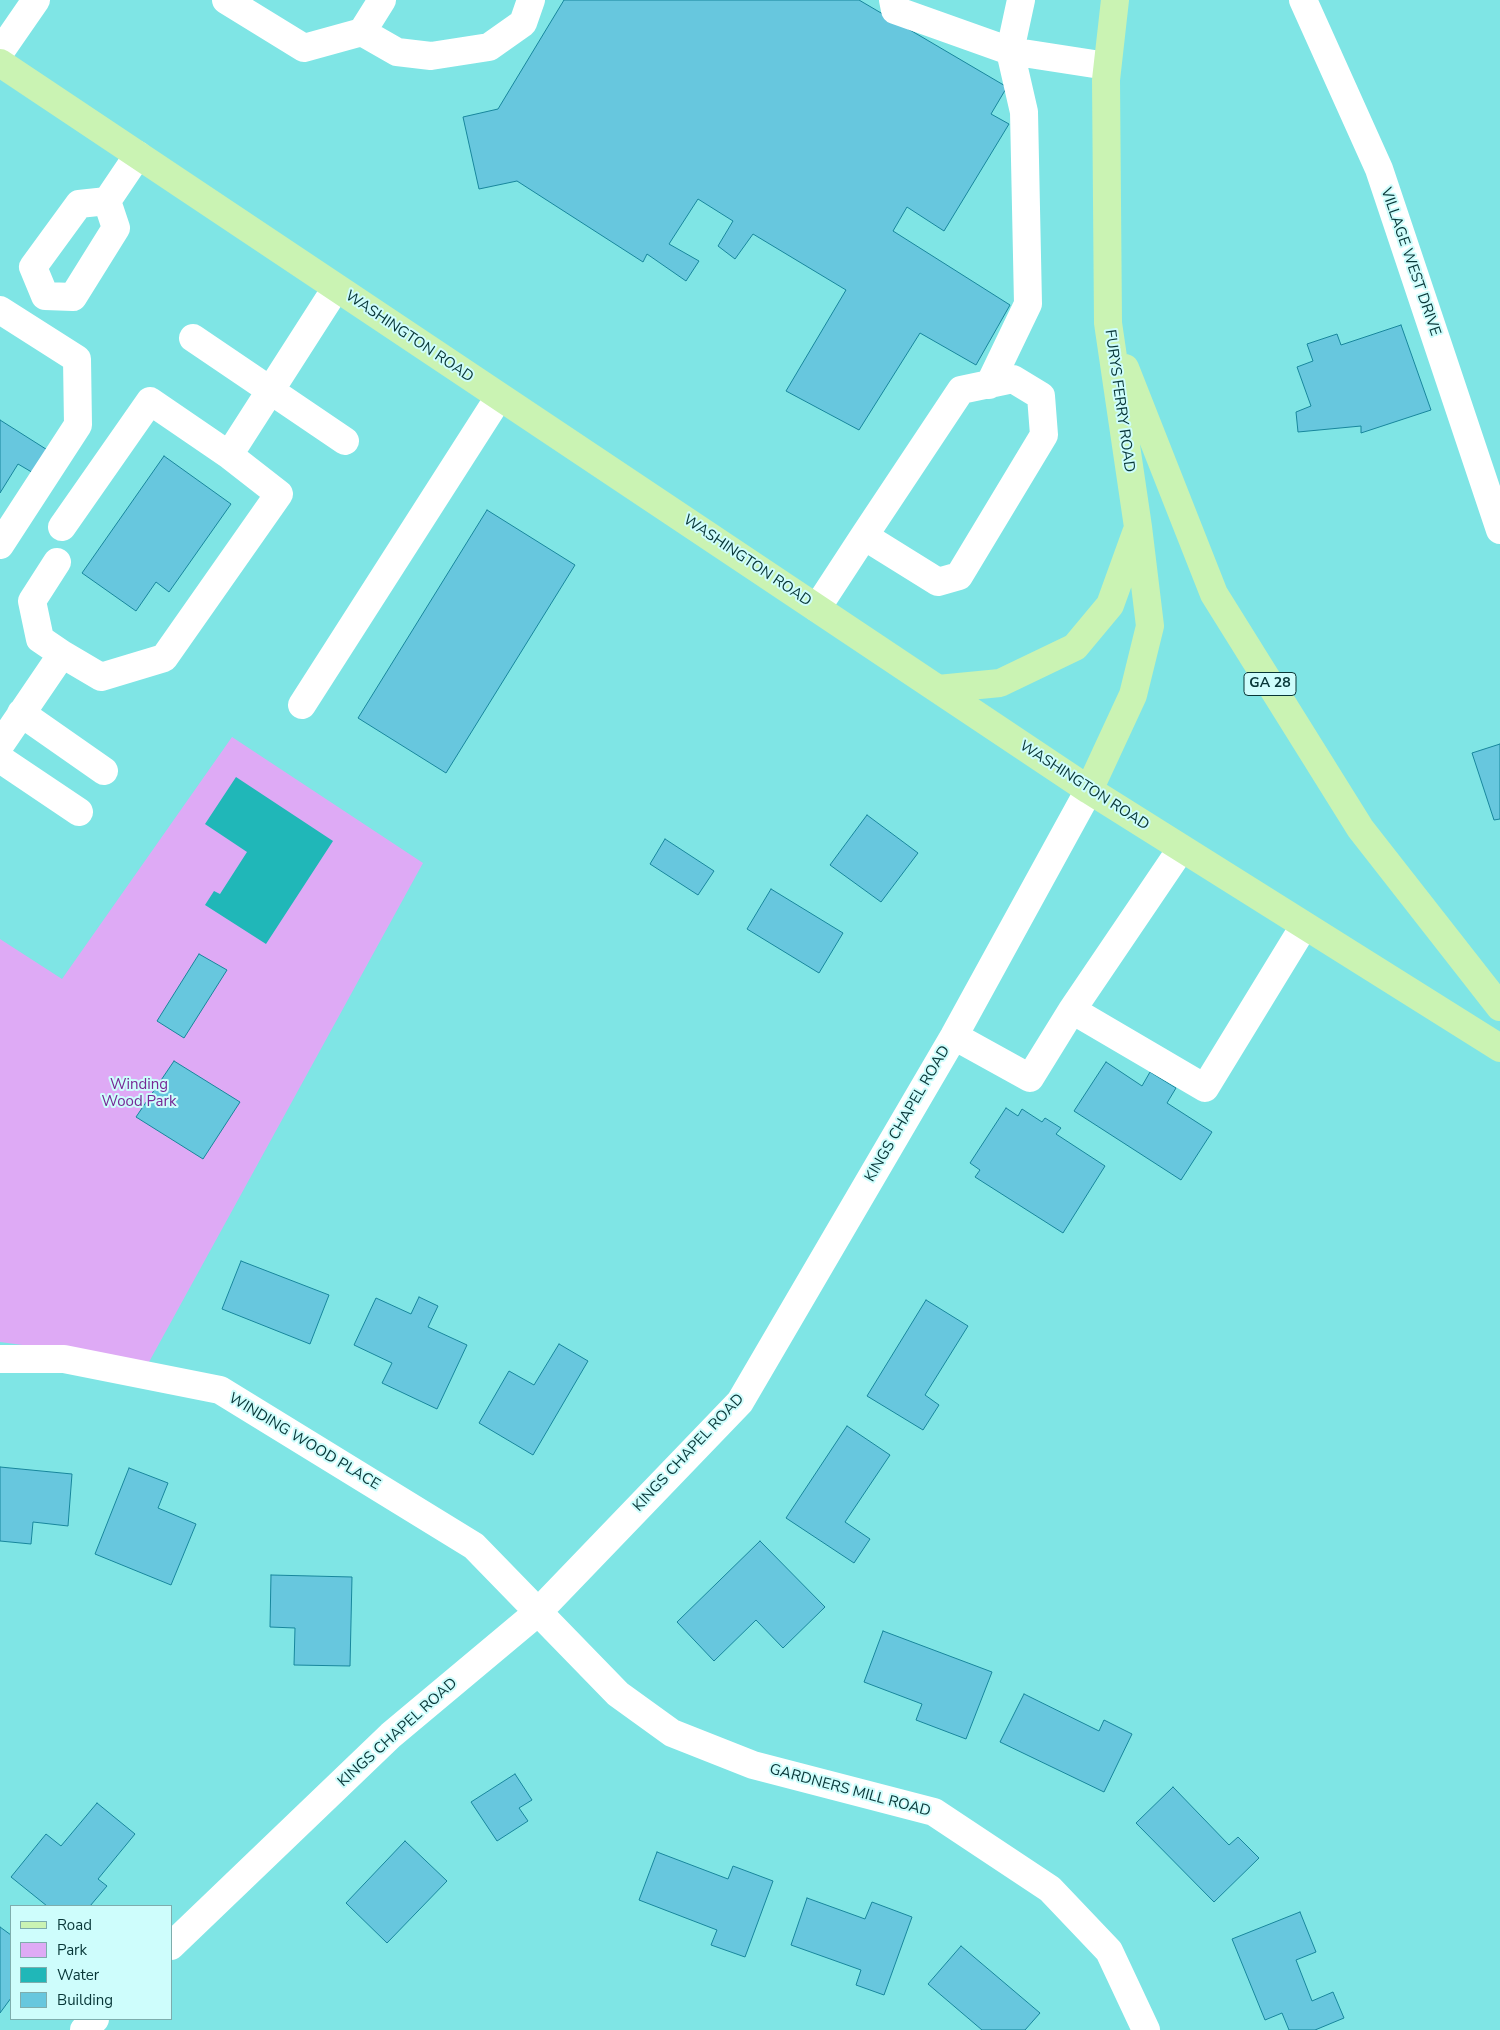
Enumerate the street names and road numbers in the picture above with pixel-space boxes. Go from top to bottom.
street label: VILLAGE WEST DRIVE [1376,186,1444,338]
street label: WASHINGTON ROAD [341,287,477,387]
street label: FURYS FERRY ROAD [1100,329,1138,473]
street label: WASHINGTON ROAD [679,511,815,611]
road number: GA 28 [1244,672,1296,696]
street label: WASHINGTON ROAD [1016,737,1152,835]
street label: KINGS CHAPEL ROAD [862,1043,954,1185]
street label: WINDING WOOD PLACE [225,1390,383,1494]
street label: KINGS CHAPEL ROAD [630,1390,748,1516]
street label: KINGS CHAPEL ROAD [335,1675,461,1791]
street label: GARDNERS MILL ROAD [767,1761,933,1821]

